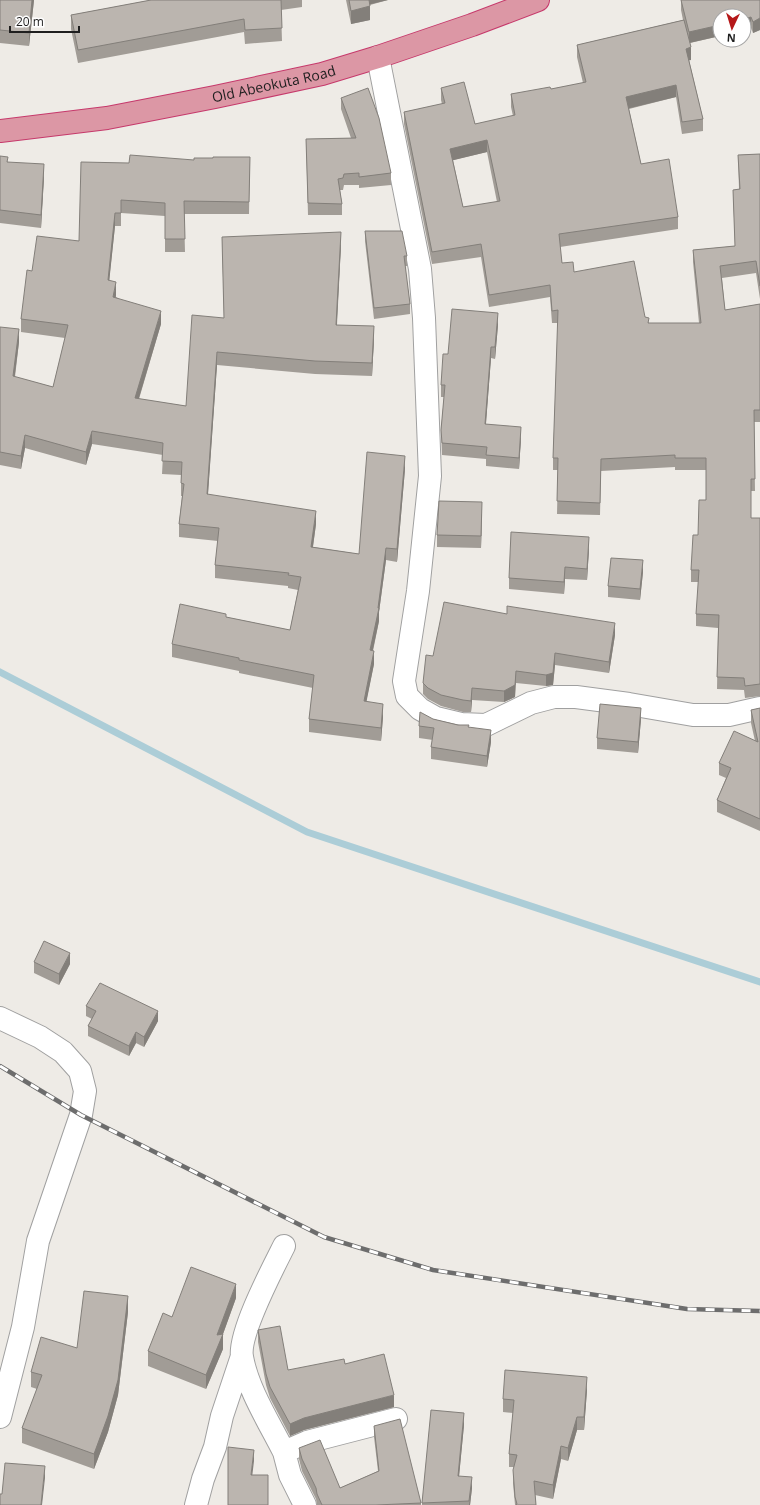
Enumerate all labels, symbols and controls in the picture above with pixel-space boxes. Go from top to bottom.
scale bar [10,8,79,34]
north arrow [712,8,752,48]
text: 20 m [16,13,44,30]
text: N [726,31,736,46]
street label: Old Abeokuta Road [210,60,338,106]

